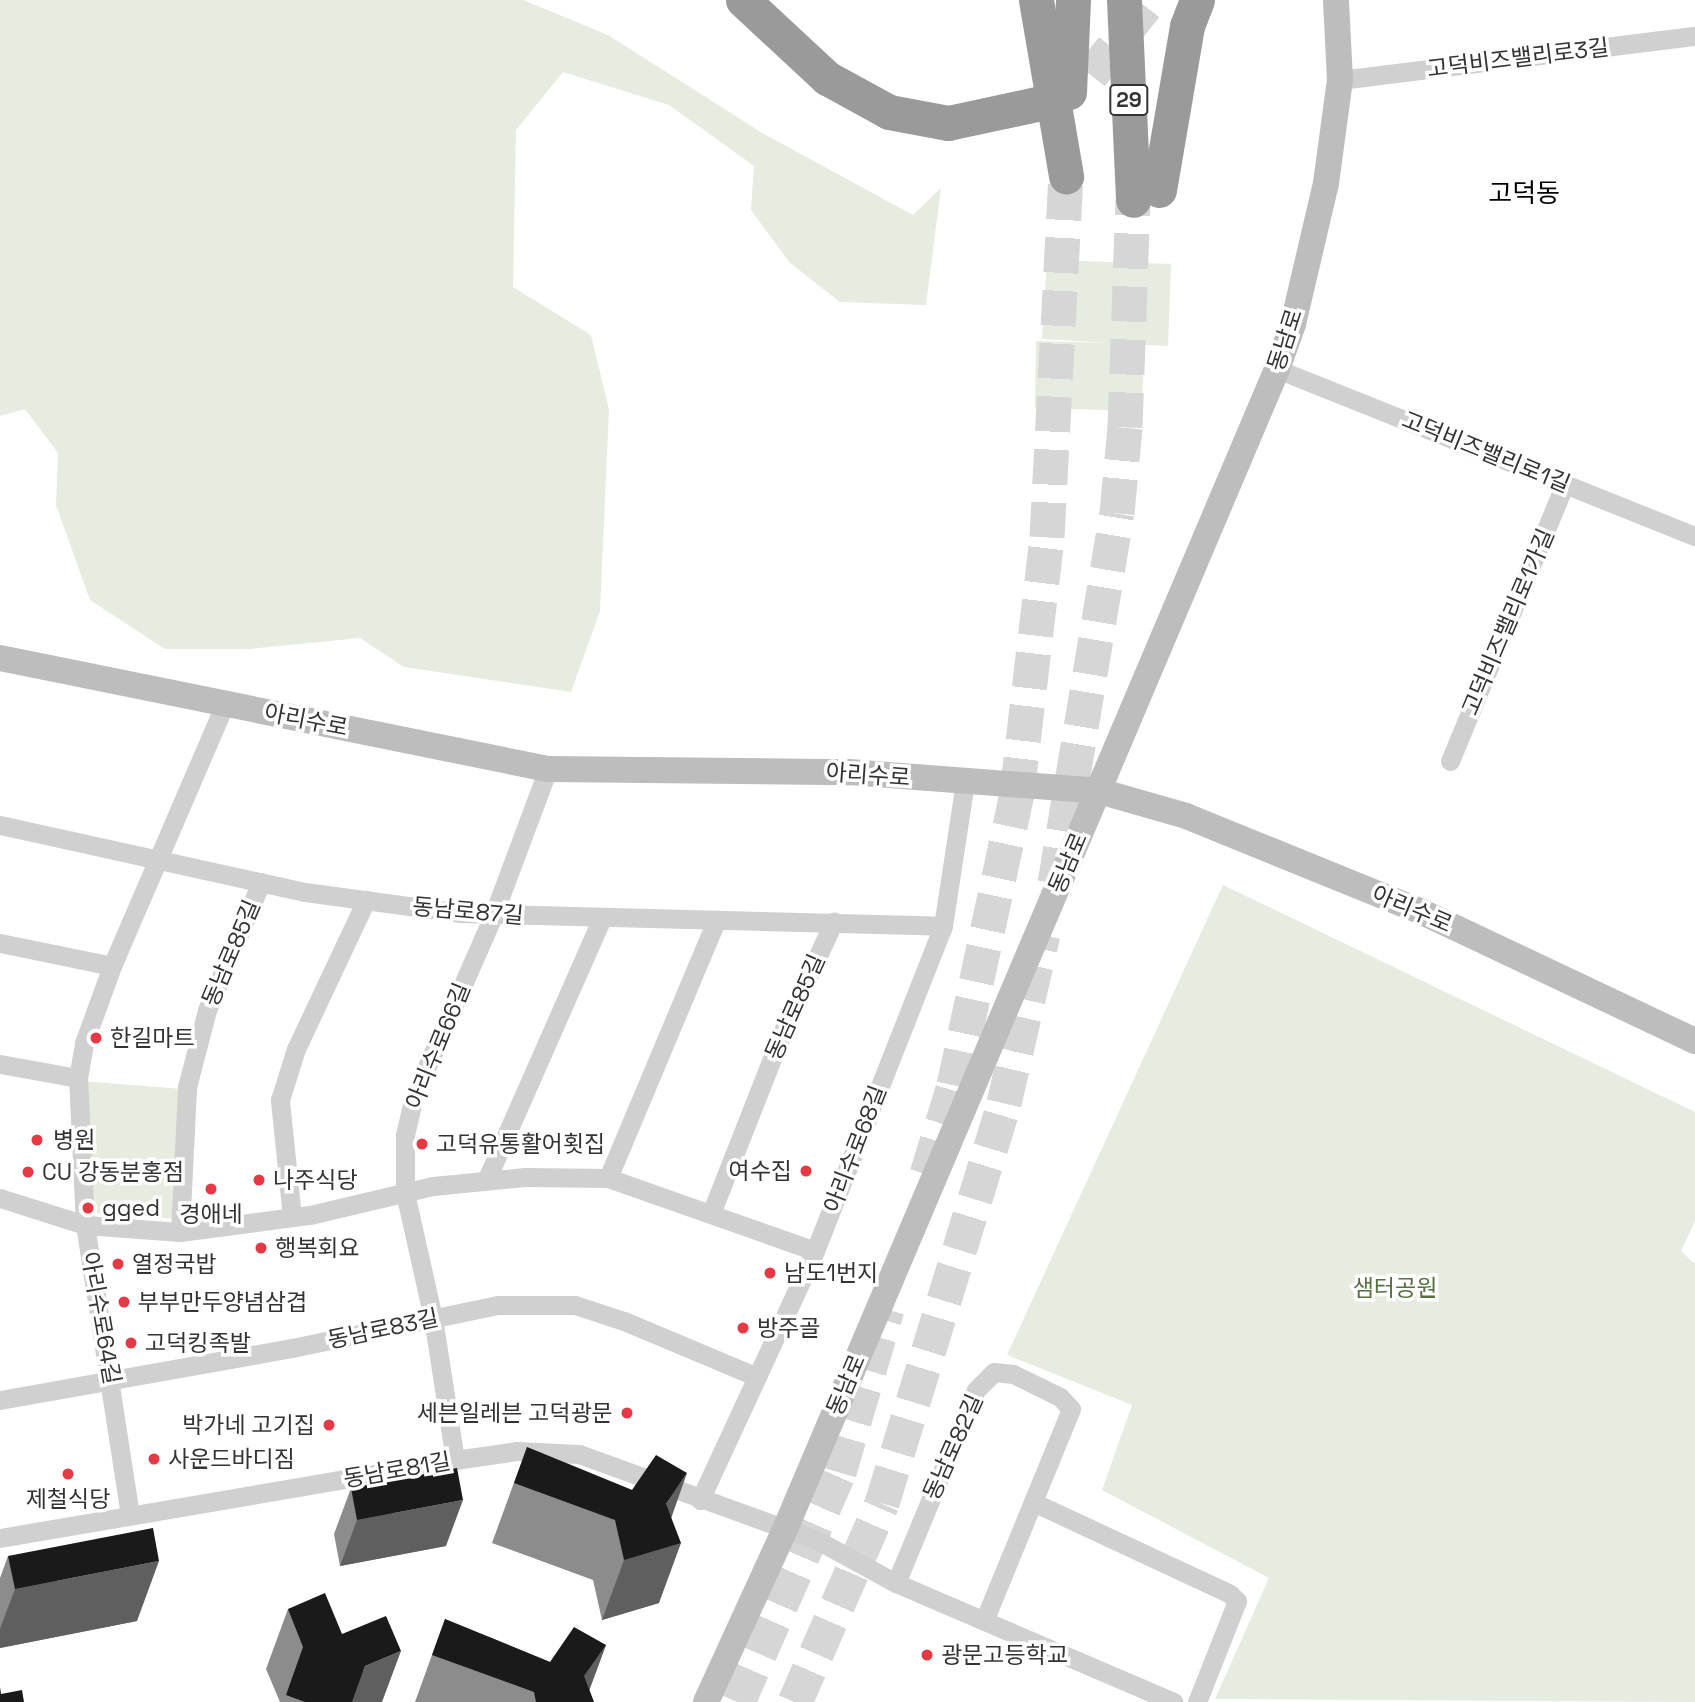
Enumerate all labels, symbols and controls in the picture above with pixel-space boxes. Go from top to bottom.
street label: 고덕비즈밸리로3길 [1425,33,1611,83]
road number: 29 [1108,82,1150,118]
district label: 고덕동 [1488,178,1560,210]
street label: 동남로 [1262,306,1308,374]
street label: 고덕비즈밸리로1길 [1398,406,1574,498]
street label: 고덕비즈밸리로1가길 [1456,525,1560,719]
street label: 아리수로 [262,698,350,742]
street label: 아리수로 [825,758,911,792]
street label: 동남로 [1043,828,1093,898]
street label: 아리수로 [1368,880,1456,938]
street label: 동남로87길 [411,892,525,930]
street label: 동남로85길 [196,896,266,1010]
street label: 동남로85길 [759,950,831,1064]
street label: 아리수로66길 [400,979,476,1113]
place label: 한길마트 [110,1024,195,1052]
marker: 한길마트 [88,1030,104,1046]
street label: 아리수로68길 [818,1081,892,1217]
place label: 병원 [53,1126,95,1154]
marker: 병원 [27,1130,47,1150]
place label: 고덕유통활어횟집 [436,1130,605,1158]
marker: 고덕유통활어횟집 [414,1136,430,1152]
place label: 여수집 [729,1157,792,1185]
place label: CU 강동분홍점 [42,1158,184,1186]
marker: 여수집 [798,1163,814,1179]
marker: CU 강동분홍점 [20,1164,36,1180]
place label: 나주식당 [273,1166,358,1194]
marker: 나주식당 [251,1172,267,1188]
marker: 경애네 [203,1181,219,1197]
place label: gged [102,1194,160,1222]
marker: gged [80,1200,96,1216]
place label: 경애네 [179,1200,243,1228]
place label: 행복회요 [275,1234,360,1262]
marker: 행복회요 [253,1240,269,1256]
street label: 아리수로64길 [76,1249,126,1387]
place label: 열정국밥 [132,1250,217,1278]
marker: 열정국밥 [110,1256,126,1272]
place label: 남도1번지 [784,1259,878,1287]
marker: 남도1번지 [762,1265,778,1281]
park label: 샘터공원 [1353,1274,1437,1302]
place label: 부부만두양념삼겹 [138,1288,307,1316]
marker: 부부만두양념삼겹 [116,1294,132,1310]
street label: 동남로83길 [325,1304,441,1354]
place label: 방주골 [757,1314,820,1342]
marker: 방주골 [735,1320,751,1336]
place label: 고덕킹족발 [145,1329,251,1357]
marker: 고덕킹족발 [123,1335,139,1351]
street label: 동남로 [821,1350,871,1420]
street label: 동남로82길 [917,1390,989,1504]
place label: 세븐일레븐 고덕광문 [417,1399,613,1427]
marker: 세븐일레븐 고덕광문 [619,1405,635,1421]
place label: 박가네 고기집 [182,1411,315,1439]
marker: 박가네 고기집 [321,1417,337,1433]
place label: 사운드바디짐 [168,1445,295,1473]
street label: 동남로81길 [341,1447,453,1493]
marker: 사운드바디짐 [146,1451,162,1467]
marker: 제철식당 [60,1466,76,1482]
place label: 제철식당 [26,1485,110,1513]
place label: 광문고등학교 [941,1641,1068,1669]
marker: 광문고등학교 [919,1647,935,1663]

